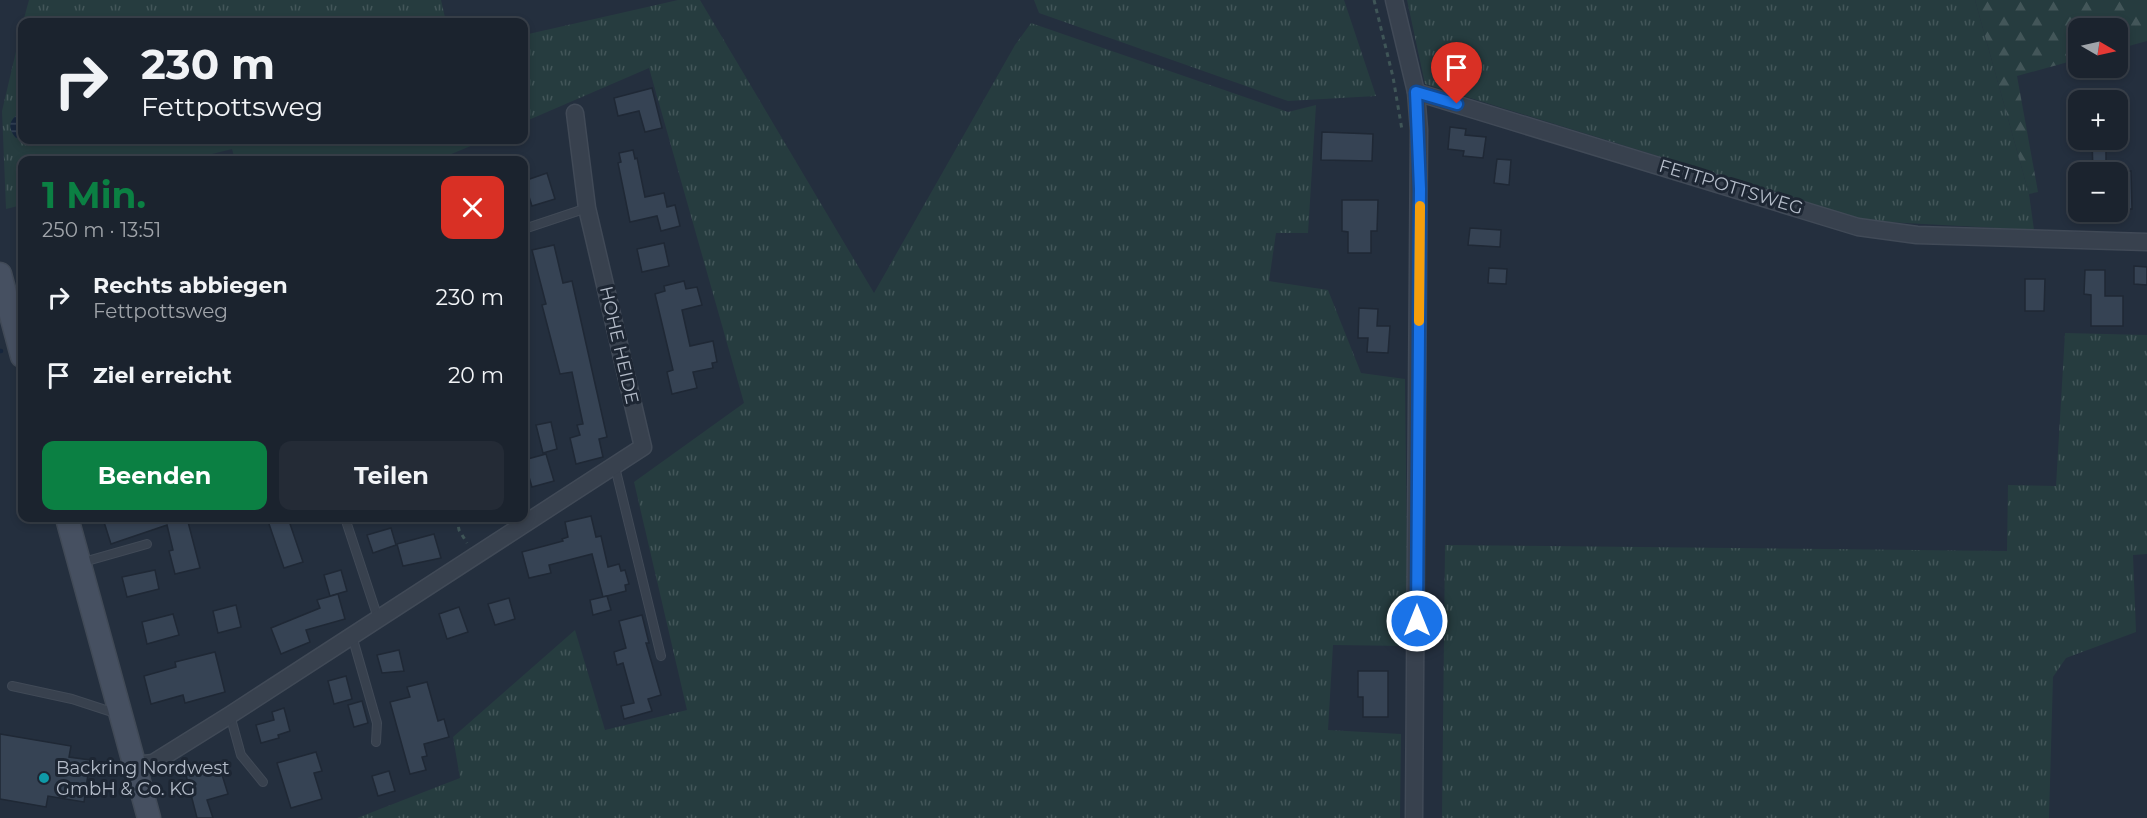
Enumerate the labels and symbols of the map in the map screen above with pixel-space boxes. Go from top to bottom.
north arrow [2068,18,2128,78]
pin [1431,42,1482,104]
street label: FETTPOTTSWEG [1656,155,1806,219]
street label: HOHE HEIDE [595,284,643,406]
position arrow [1385,589,1449,653]
place label: Backring Nordwest GmbH & Co. KG [56,757,230,800]
marker: Backring Nordwest GmbH & Co. KG [37,771,51,785]

